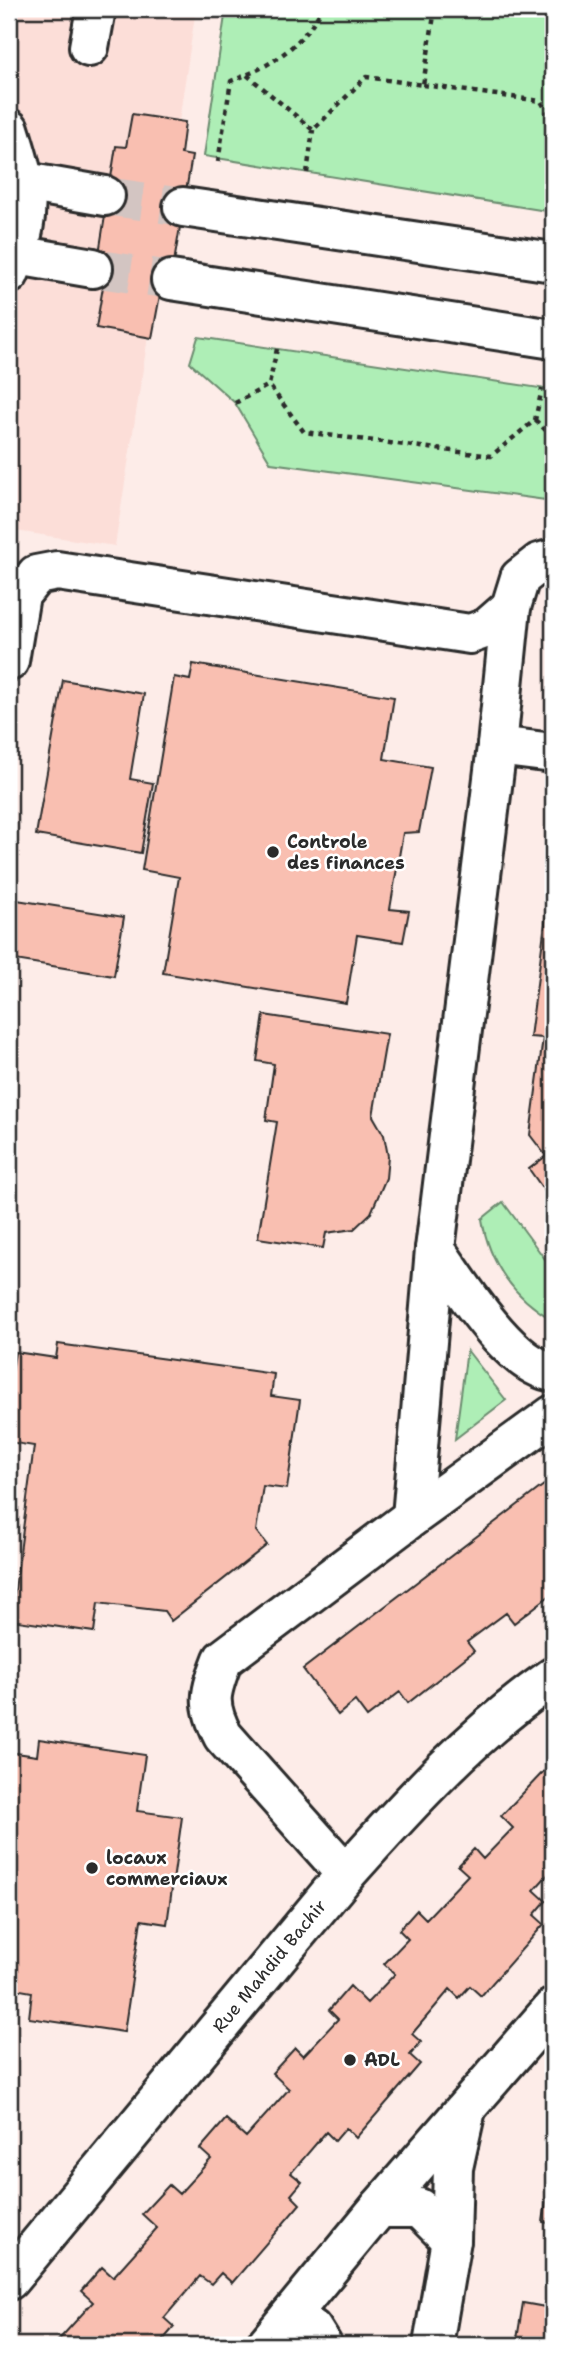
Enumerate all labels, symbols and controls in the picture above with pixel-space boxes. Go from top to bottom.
place label: Controle des finances [287,830,405,875]
marker: Controle des finances [265,844,281,860]
place label: locaux commerciaux [106,1846,228,1891]
marker: locaux commerciaux [84,1860,100,1876]
street label: Rue Mahdid Bachir [207,1894,332,2038]
place label: ADL [364,2048,400,2072]
marker: ADL [342,2052,358,2068]

